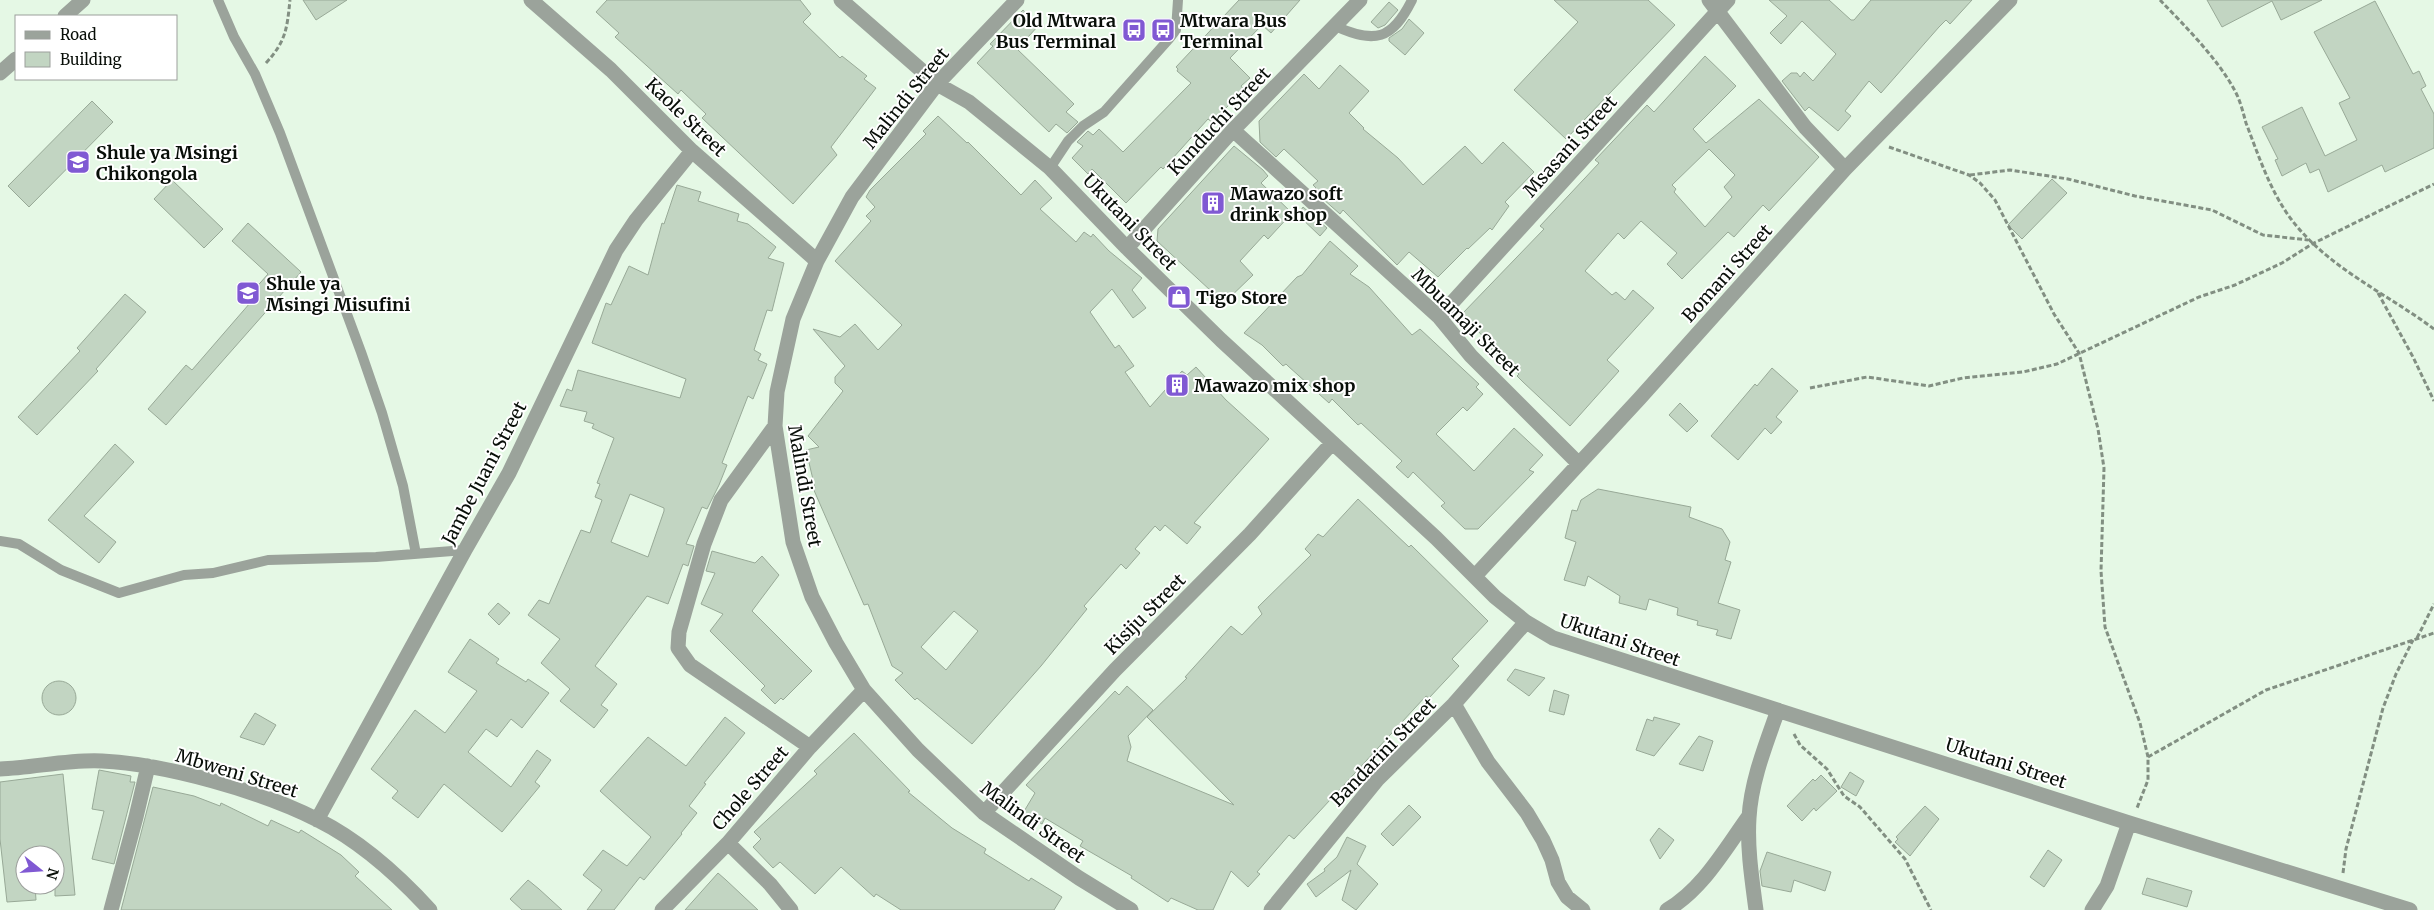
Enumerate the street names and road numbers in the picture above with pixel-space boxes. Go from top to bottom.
street label: Malindi Street [858,43,954,153]
street label: Kunduchi Street [1163,62,1275,180]
street label: Kaole Street [641,73,731,161]
street label: Msasani Street [1518,90,1622,202]
street label: Ukutani Street [1078,169,1182,275]
street label: Bomani Street [1677,219,1777,327]
street label: Mbuamaji Street [1407,263,1525,381]
street label: Jambe Juani Street [436,397,531,549]
street label: Malindi Street [783,423,827,549]
street label: Kisiju Street [1100,569,1190,659]
street label: Ukutani Street [1557,609,1683,671]
street label: Bandarini Street [1325,693,1441,811]
street label: Ukutani Street [1943,733,2069,793]
street label: Chole Street [707,741,793,835]
street label: Mbweni Street [173,743,301,803]
street label: Malindi Street [976,776,1090,868]

